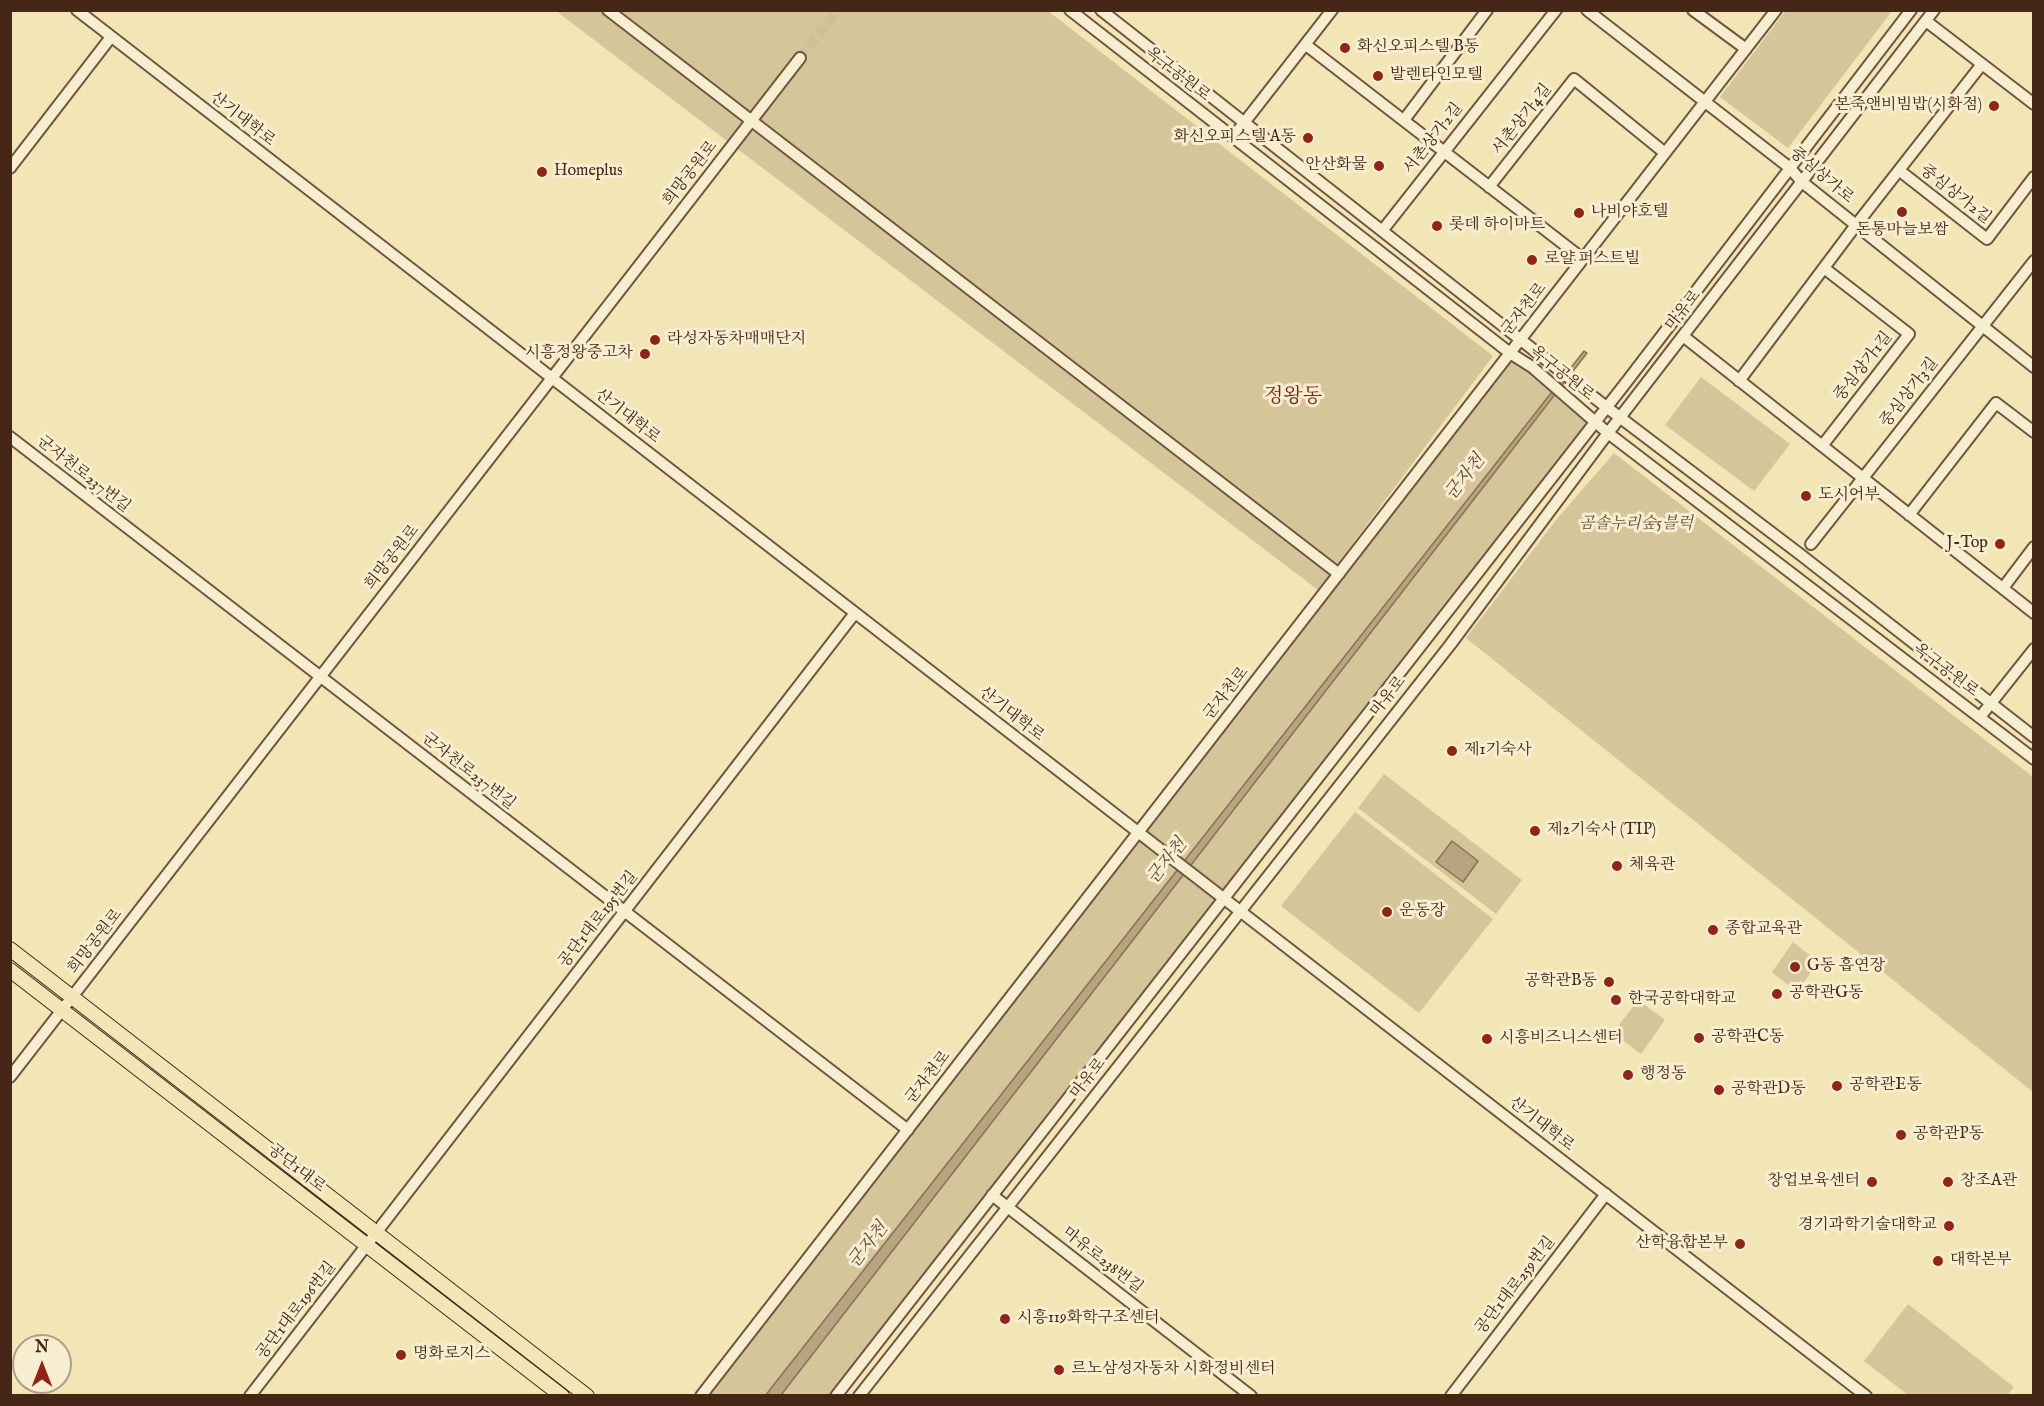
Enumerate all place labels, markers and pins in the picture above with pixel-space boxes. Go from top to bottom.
place label: 화신오피스텔 B동 [1357,38,1479,58]
marker: 화신오피스텔 B동 [1338,41,1352,55]
place label: 발렌타인모텔 [1390,66,1483,86]
marker: 발렌타인모텔 [1371,69,1385,83]
place label: 본죽앤비빔밥(시화점) [1835,96,1982,116]
marker: 본죽앤비빔밥(시화점) [1987,99,2001,113]
place label: 화신오피스텔 A동 [1174,128,1296,148]
marker: 화신오피스텔 A동 [1301,131,1315,145]
place label: 안산화물 [1305,156,1367,176]
marker: 안산화물 [1372,159,1386,173]
place label: Homeplus [554,162,623,182]
marker: Homeplus [535,165,549,179]
place label: 나비야호텔 [1591,203,1668,223]
marker: 돈통마늘보쌈 [1895,205,1909,219]
marker: 나비야호텔 [1572,206,1586,220]
place label: 롯데 하이마트 [1449,216,1545,236]
marker: 롯데 하이마트 [1430,219,1444,233]
place label: 돈통마늘보쌈 [1856,221,1948,241]
place label: 로얄 퍼스트빌 [1544,250,1640,270]
marker: 로얄 퍼스트빌 [1525,253,1539,267]
place label: 라성자동차매매단지 [667,330,806,350]
marker: 라성자동차매매단지 [648,333,662,347]
place label: 시흥정왕중고차 [525,344,633,364]
marker: 시흥정왕중고차 [638,347,652,361]
place label: 도시어부 [1818,486,1880,506]
marker: 도시어부 [1799,489,1813,503]
place label: J-Top [1947,534,1988,554]
marker: J-Top [1993,537,2007,551]
place label: 제1기숙사 [1464,741,1532,761]
marker: 제1기숙사 [1445,744,1459,758]
place label: 제2기숙사 (TIP) [1547,821,1656,841]
marker: 제2기숙사 (TIP) [1528,824,1542,838]
place label: 체육관 [1629,856,1675,876]
marker: 체육관 [1610,859,1624,873]
place label: 운동장 [1399,902,1445,922]
marker: 운동장 [1380,905,1394,919]
place label: 종합교육관 [1725,920,1802,940]
marker: 종합교육관 [1706,923,1720,937]
place label: G동 흡연장 [1807,957,1885,977]
marker: G동 흡연장 [1788,960,1802,974]
place label: 공학관B동 [1525,972,1597,992]
marker: 공학관B동 [1602,975,1616,989]
place label: 공학관G동 [1789,984,1864,1004]
marker: 공학관G동 [1770,987,1784,1001]
place label: 한국공학대학교 [1628,990,1736,1010]
marker: 한국공학대학교 [1609,993,1623,1007]
place label: 공학관C동 [1711,1028,1784,1048]
place label: 시흥비즈니스센터 [1499,1029,1623,1049]
marker: 공학관C동 [1692,1031,1706,1045]
marker: 시흥비즈니스센터 [1480,1032,1494,1046]
place label: 행정동 [1640,1065,1686,1085]
marker: 행정동 [1621,1068,1635,1082]
place label: 공학관E동 [1849,1076,1922,1096]
marker: 공학관E동 [1830,1079,1844,1093]
place label: 공학관D동 [1731,1080,1806,1100]
marker: 공학관D동 [1712,1083,1726,1097]
place label: 공학관P동 [1913,1125,1984,1145]
marker: 공학관P동 [1894,1128,1908,1142]
place label: 창업보육센터 [1767,1172,1860,1192]
place label: 창조A관 [1960,1172,2017,1192]
marker: 창업보육센터 [1865,1175,1879,1189]
marker: 창조A관 [1941,1175,1955,1189]
place label: 경기과학기술대학교 [1798,1216,1937,1236]
marker: 경기과학기술대학교 [1942,1219,1956,1233]
place label: 산학융합본부 [1635,1234,1728,1254]
marker: 산학융합본부 [1733,1237,1747,1251]
place label: 대학본부 [1950,1251,2012,1271]
marker: 대학본부 [1931,1254,1945,1268]
place label: 시흥119화학구조센터 [1017,1309,1160,1329]
marker: 시흥119화학구조센터 [998,1312,1012,1326]
place label: 명화로지스 [413,1345,490,1365]
marker: 명화로지스 [394,1348,408,1362]
place label: 르노삼성자동차 시화정비센터 [1071,1360,1275,1380]
marker: 르노삼성자동차 시화정비센터 [1052,1363,1066,1377]

